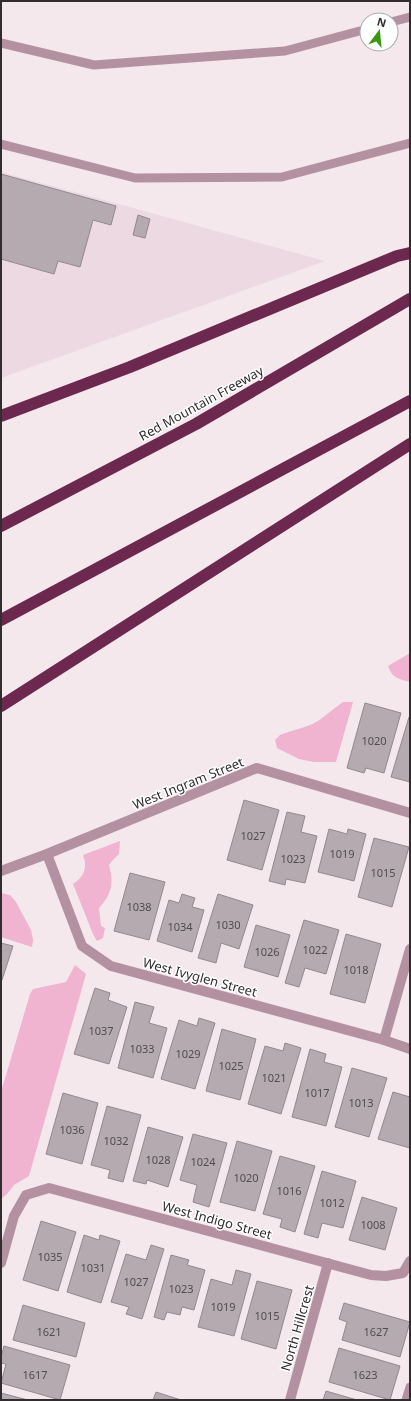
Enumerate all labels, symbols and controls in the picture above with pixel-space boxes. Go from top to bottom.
north arrow [359,12,399,52]
text: N [376,13,388,30]
street label: Red Mountain Freeway [136,361,267,445]
house number: 1020 [361,733,387,748]
street label: West Ingram Street [130,752,246,813]
house number: 1027 [240,828,266,843]
house number: 1019 [329,846,355,861]
house number: 1023 [280,851,306,866]
house number: 1015 [370,865,396,880]
house number: 1038 [126,899,152,914]
house number: 1030 [215,917,241,932]
house number: 1034 [167,919,193,934]
house number: 1022 [302,942,328,957]
house number: 1026 [254,944,280,959]
street label: West Ivyglen Street [141,953,259,1001]
house number: 1018 [343,962,369,977]
house number: 1037 [88,1023,114,1038]
house number: 1033 [129,1041,155,1056]
house number: 1029 [175,1046,201,1061]
house number: 1025 [218,1058,244,1073]
house number: 1021 [261,1070,287,1085]
house number: 1017 [304,1085,330,1100]
house number: 1013 [348,1095,374,1110]
house number: 1036 [59,1122,85,1137]
house number: 1032 [103,1133,129,1148]
house number: 1028 [145,1152,171,1167]
house number: 1024 [190,1154,216,1169]
house number: 1020 [233,1170,259,1185]
house number: 1016 [276,1183,302,1198]
house number: 1012 [319,1195,345,1210]
street label: West Indigo Street [160,1197,274,1243]
house number: 1008 [360,1217,386,1232]
house number: 1035 [37,1249,63,1264]
house number: 1031 [80,1260,106,1275]
house number: 1027 [123,1274,149,1289]
house number: 1023 [168,1281,194,1296]
street label: North Hillcrest [276,1283,318,1373]
house number: 1019 [210,1299,236,1314]
house number: 1015 [254,1308,280,1323]
house number: 1621 [36,1324,62,1339]
house number: 1627 [363,1324,389,1339]
house number: 1617 [22,1367,48,1382]
house number: 1623 [352,1367,378,1382]

